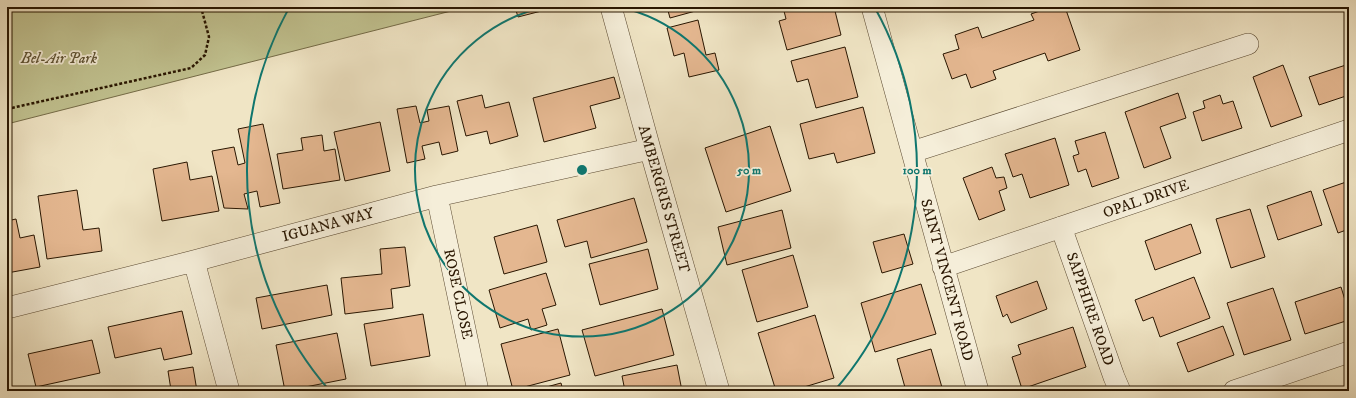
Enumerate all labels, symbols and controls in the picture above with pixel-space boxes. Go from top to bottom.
park label: Bel-Air Park [20,49,98,68]
street label: AMBERGRIS STREET [634,123,694,276]
centre of rings [575,163,589,177]
text: 50 m [736,163,761,178]
text: 100 m [903,163,931,178]
street label: OPAL DRIVE [1101,175,1192,223]
street label: SAINT VINCENT ROAD [916,197,978,363]
street label: IGUANA WAY [280,204,376,246]
street label: ROSE CLOSE [439,247,477,341]
street label: SAPPHIRE ROAD [1062,250,1118,368]

